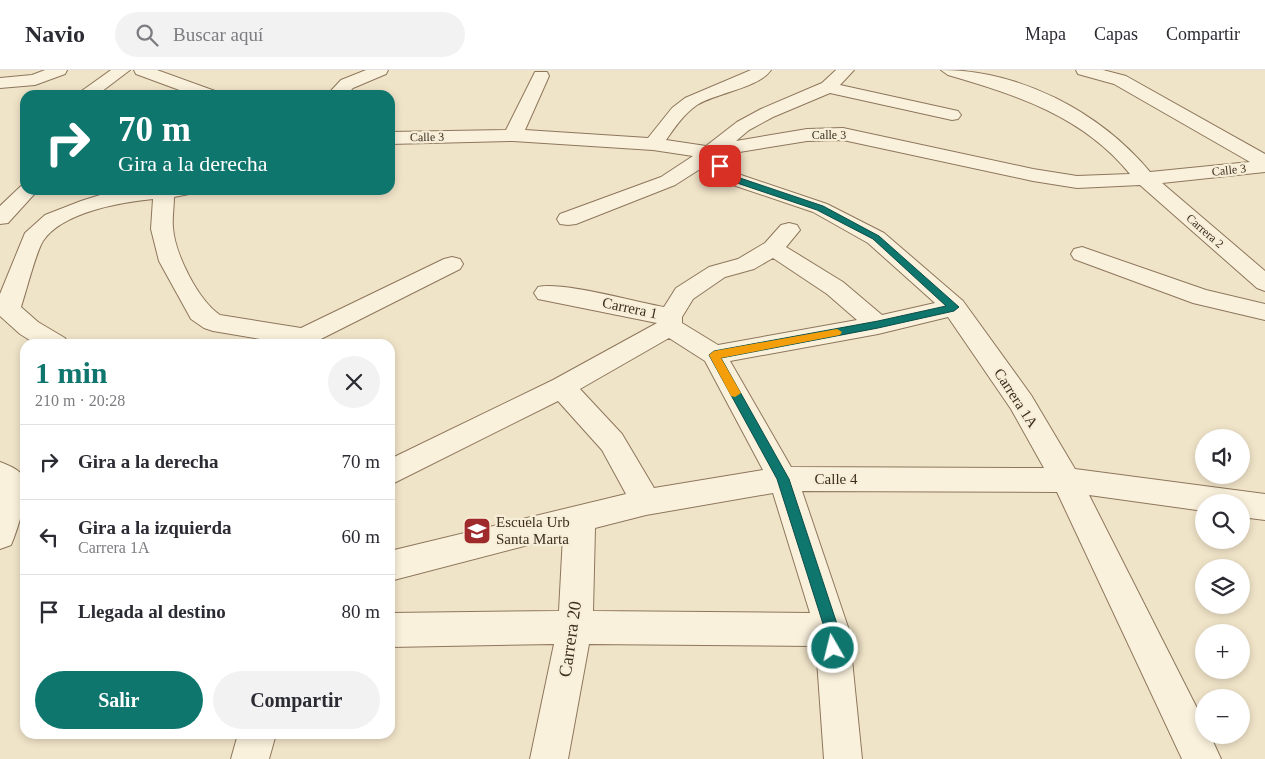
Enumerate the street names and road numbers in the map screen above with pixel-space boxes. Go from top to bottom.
street label: Calle 3 [812,128,846,142]
street label: Calle 3 [410,130,444,144]
street label: Calle 3 [1211,161,1247,179]
street label: Carrera 2 [1183,211,1227,251]
street label: Carrera 1 [601,294,659,322]
street label: Carrera 1A [991,366,1041,431]
street label: Calle 4 [815,471,858,487]
street label: Carrera 20 [555,600,585,678]

